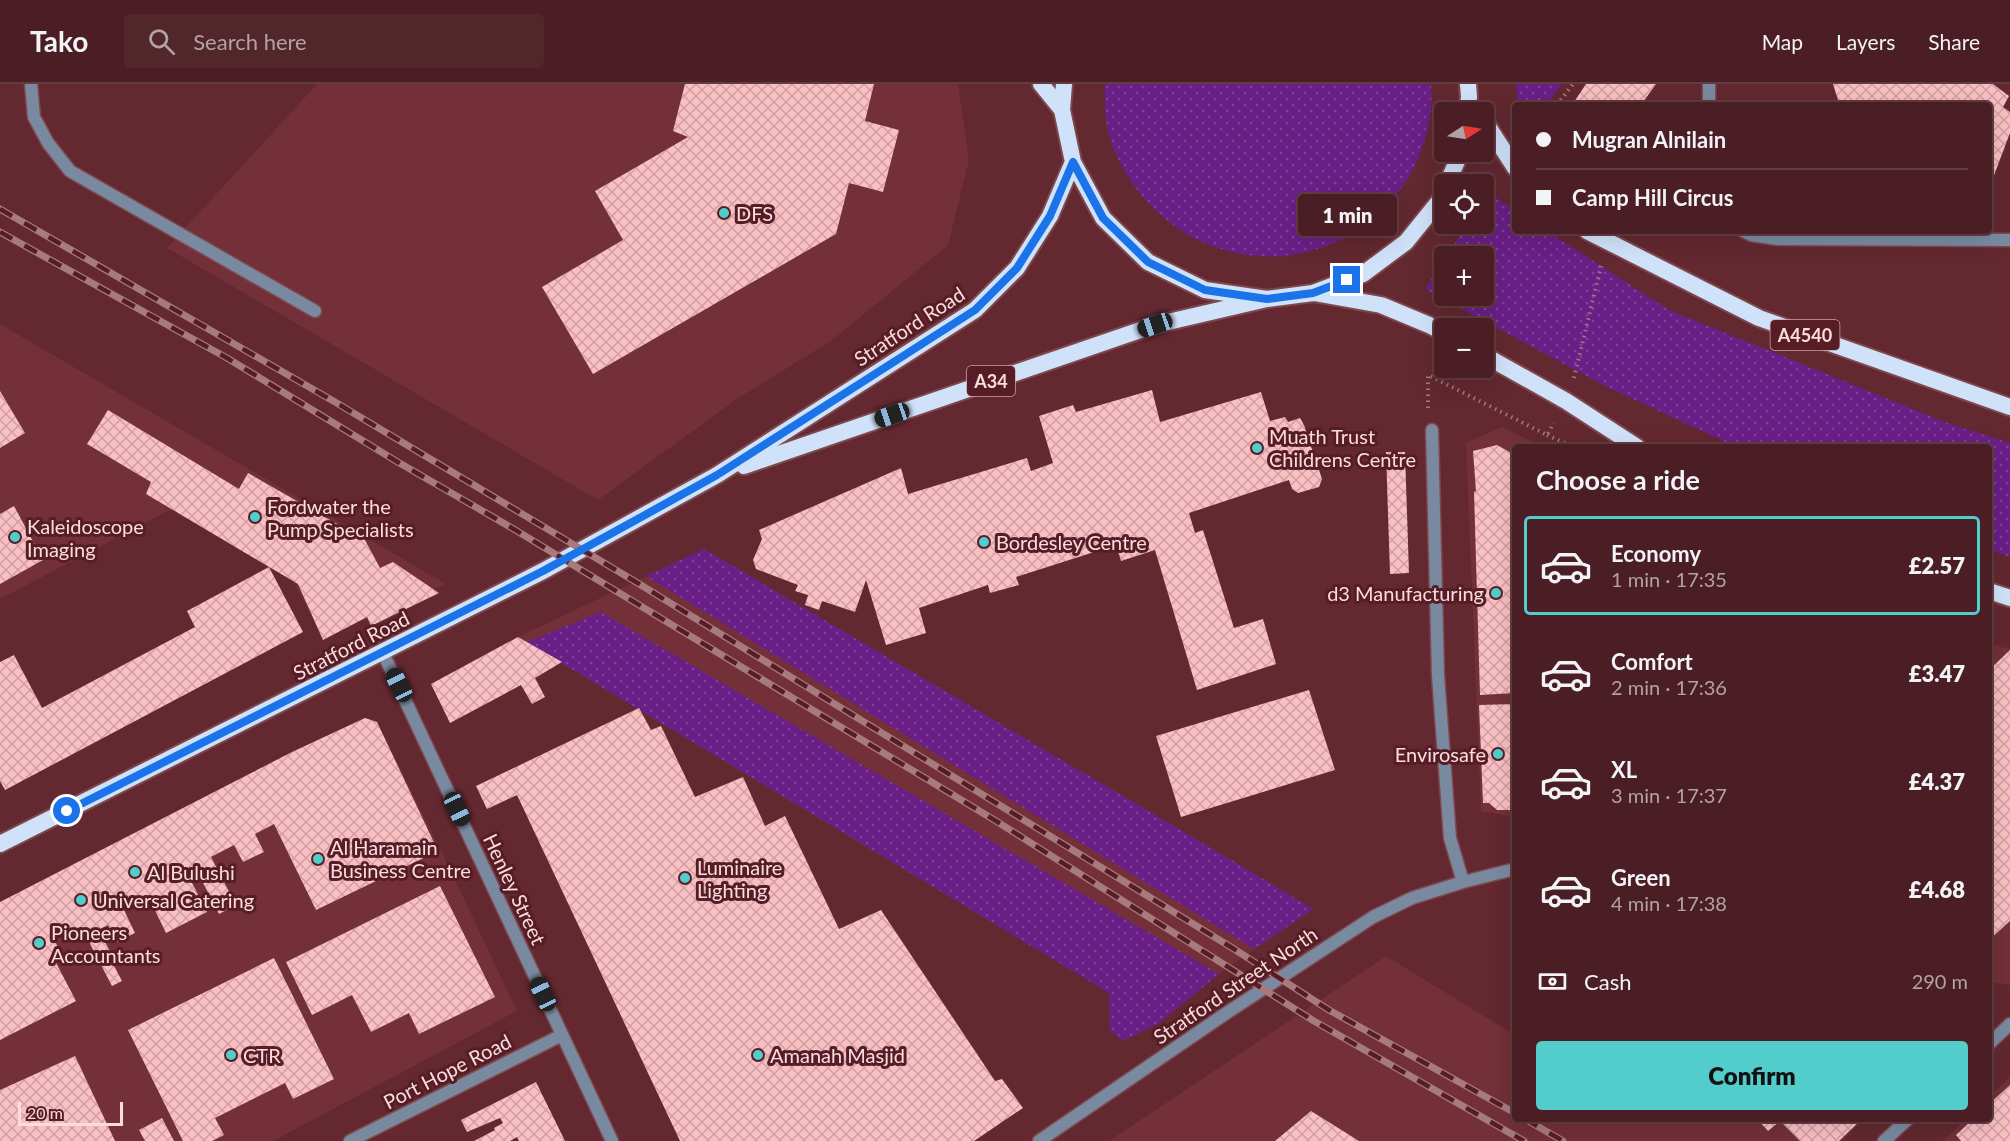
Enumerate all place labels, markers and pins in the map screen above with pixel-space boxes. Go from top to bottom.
place label: DFS [736,201,773,225]
marker: DFS [717,206,731,220]
place label: Muath Trust Childrens Centre [1269,424,1416,471]
marker: Muath Trust Childrens Centre [1250,441,1264,455]
place label: Fordwater the Pump Specialists [267,494,414,541]
marker: Fordwater the Pump Specialists [248,510,262,524]
place label: Kaleidoscope Imaging [27,514,144,561]
marker: Kaleidoscope Imaging [8,530,22,544]
place label: Bordesley Centre [996,530,1147,554]
marker: Bordesley Centre [977,535,991,549]
place label: d3 Manufacturing [1327,581,1484,605]
marker: d3 Manufacturing [1489,586,1503,600]
place label: Envirosafe [1395,742,1486,766]
marker: Envirosafe [1491,747,1505,761]
place label: Al Haramain Business Centre [330,835,471,882]
marker: Al Haramain Business Centre [311,852,325,866]
place label: Luminaire Lighting [697,855,782,902]
place label: Al Bulushi [147,860,235,884]
marker: Al Bulushi [128,865,142,879]
marker: Luminaire Lighting [678,871,692,885]
place label: Universal Catering [93,888,254,912]
marker: Universal Catering [74,893,88,907]
place label: Pioneers Accountants [51,920,160,967]
marker: Pioneers Accountants [32,936,46,950]
place label: CTR [243,1043,281,1067]
place label: Amanah Masjid [770,1043,905,1067]
marker: CTR [224,1048,238,1062]
marker: Amanah Masjid [751,1048,765,1062]

